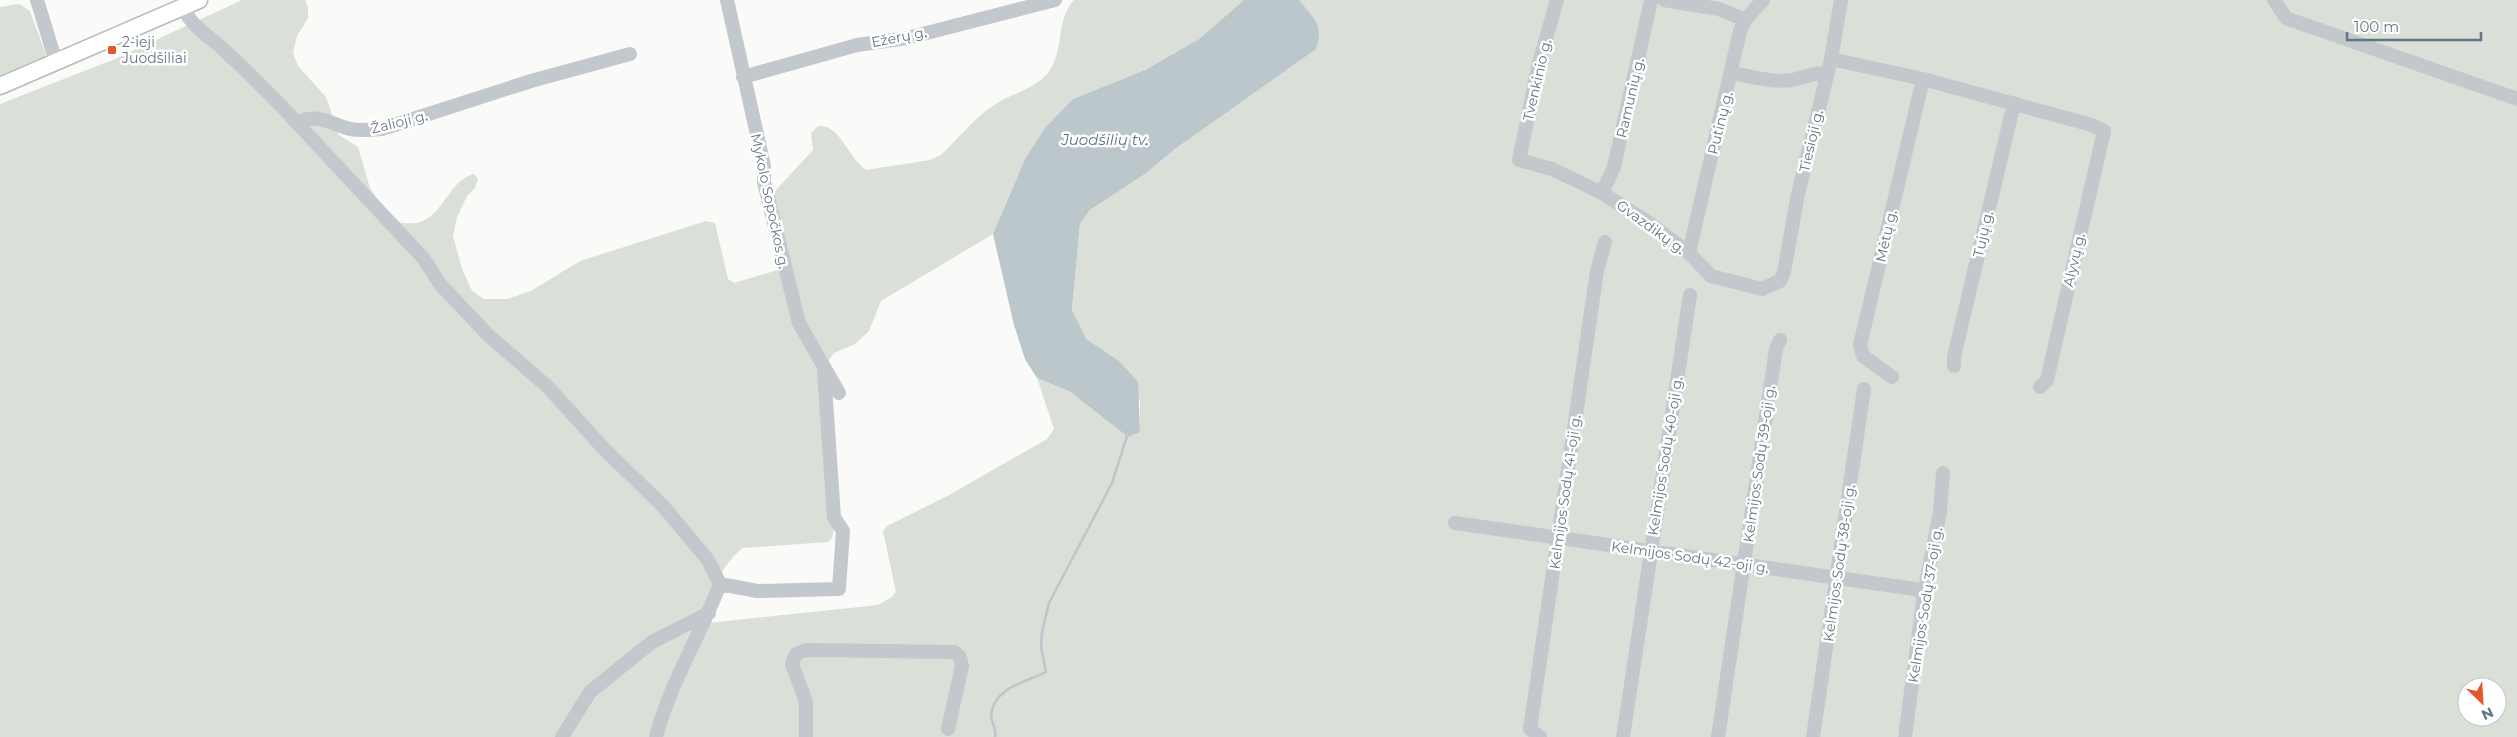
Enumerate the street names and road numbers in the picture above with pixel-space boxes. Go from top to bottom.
street label: Ežerų g. [870,23,928,51]
street label: Tvenkinio g. [1519,37,1555,123]
street label: Ramunių g. [1612,56,1648,140]
street label: Putinų g. [1704,90,1736,156]
street label: Žalioji g. [369,106,429,138]
street label: Tiesioji g. [1795,108,1827,174]
street label: Mykolo Sopočkos g. [747,132,793,270]
street label: Gvazdikų g. [1613,196,1689,258]
street label: Mėtų g. [1871,208,1901,264]
street label: Tujų g. [1969,209,1997,259]
street label: Alyvų g. [2059,231,2089,289]
street label: Kelmijos Sodų 40-oji g. [1644,375,1686,537]
street label: Kelmijos Sodų 39-oji g. [1739,384,1779,544]
street label: Kelmijos Sodų 41-oji g. [1545,414,1585,570]
street label: Kelmijos Sodų 38-oji g. [1819,483,1859,643]
street label: Kelmijos Sodų 37-oji g. [1904,526,1946,684]
street label: Kelmijos Sodų 42-oji g. [1610,537,1770,577]

